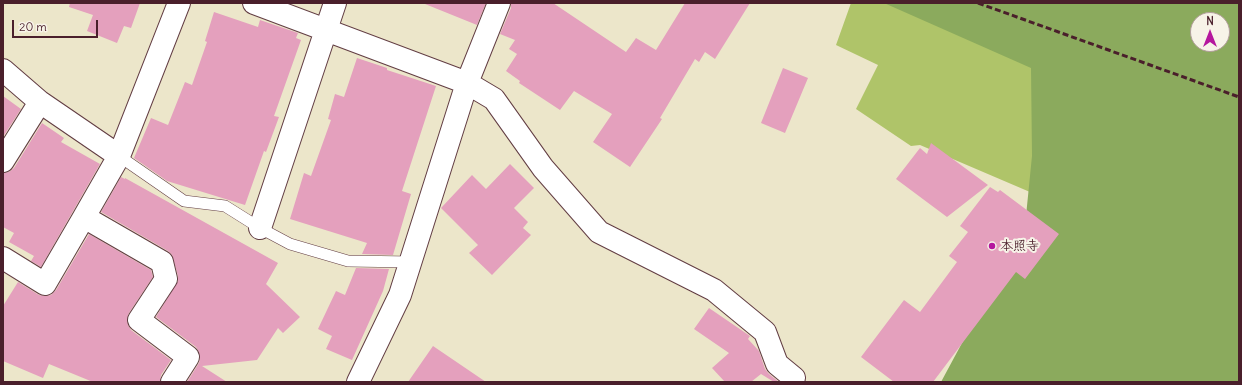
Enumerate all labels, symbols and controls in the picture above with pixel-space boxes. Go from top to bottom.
scale bar [14,12,100,38]
north arrow [1190,12,1230,52]
text: N [1206,14,1214,28]
text: 20 m [19,19,47,34]
place label: 本照寺 [1000,238,1039,254]
marker: 本照寺 [987,241,997,251]

